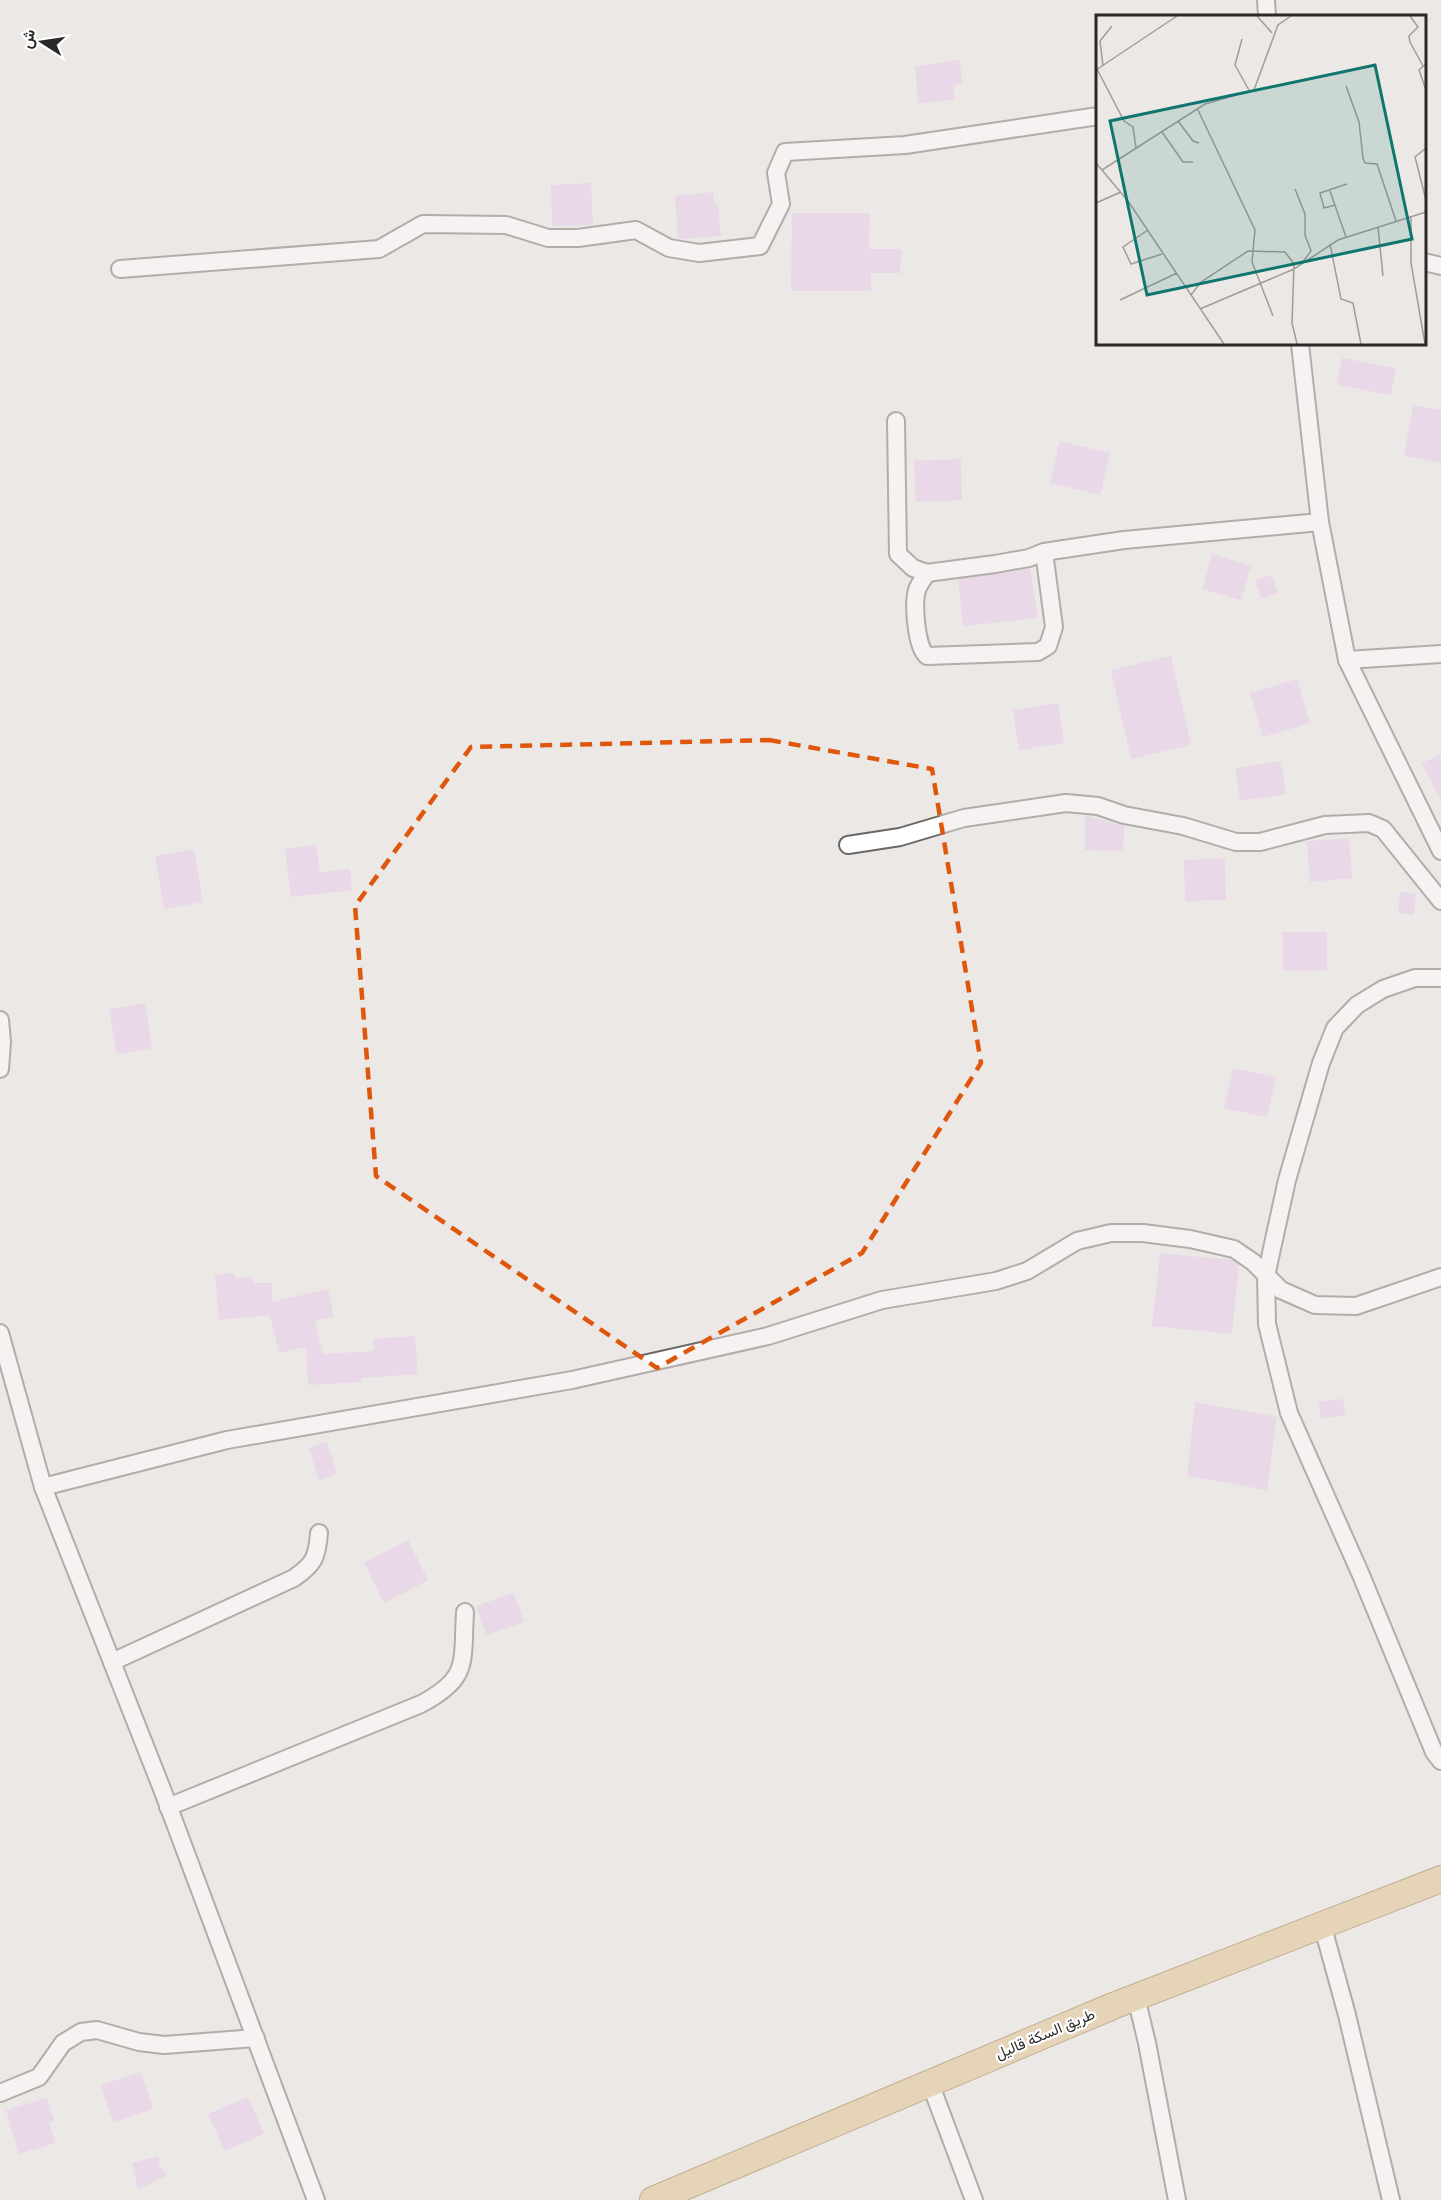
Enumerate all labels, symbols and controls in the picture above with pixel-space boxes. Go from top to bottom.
north arrow [12,12,72,72]
inset map [1096,15,1426,345]
text: ش [18,28,39,50]
street label: طريق السكة قاليل [993,2006,1098,2064]

